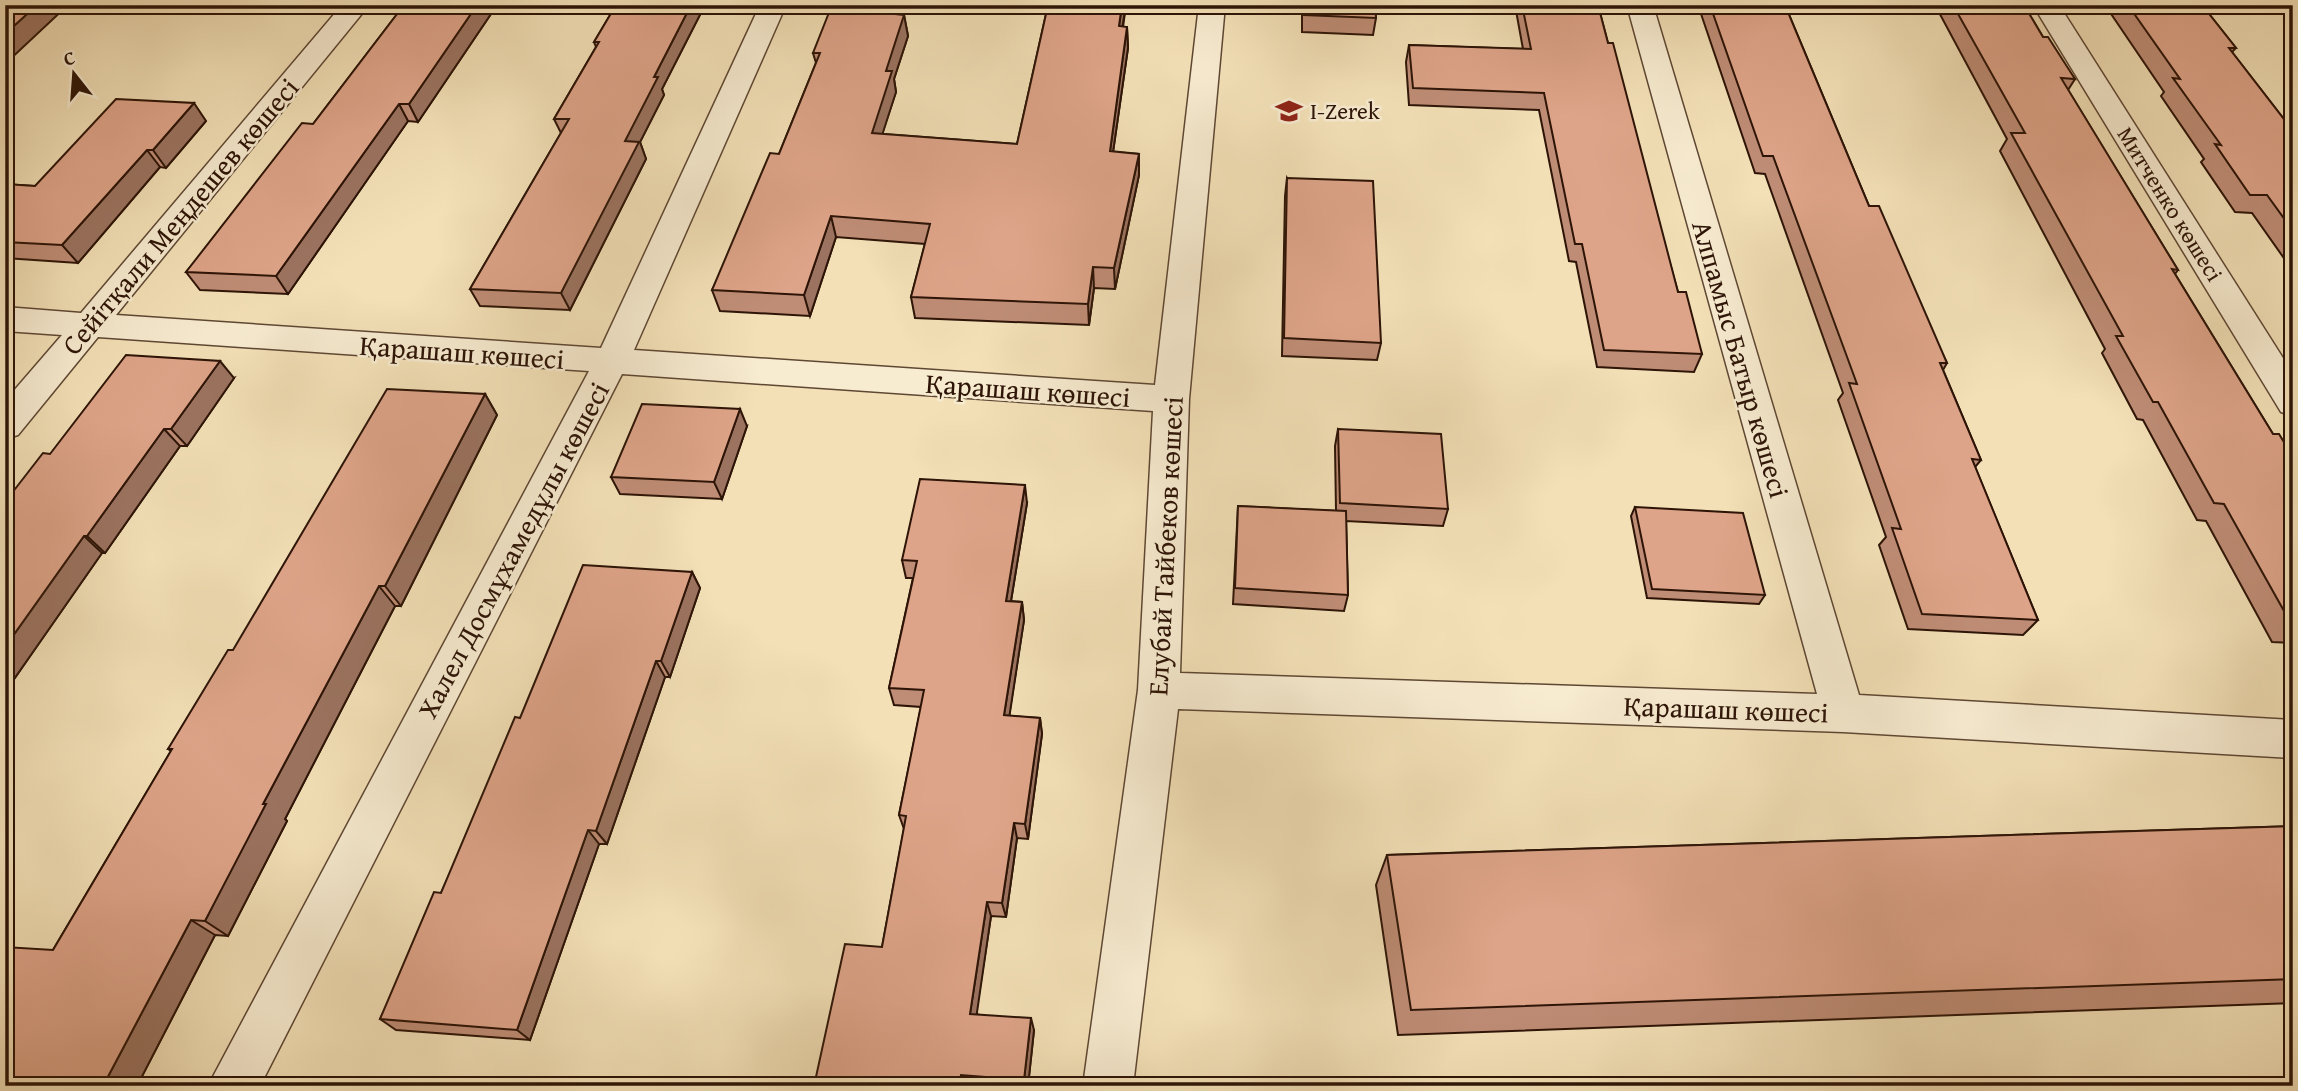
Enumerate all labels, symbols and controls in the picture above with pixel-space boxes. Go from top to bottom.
north arrow [38,38,108,108]
text: С [60,43,79,73]
street label: Сейітқали Меңдешев көшесі [51,68,308,363]
place label: I-Zerek [1310,94,1380,127]
school or university icon: I-Zerek [1274,96,1304,126]
street label: Митченко көшесі [2110,120,2231,287]
street label: Алпамыс Батыр көшесі [1682,215,1801,503]
street label: Қарашаш көшесі [358,324,566,379]
street label: Қарашаш көшесі [924,362,1132,417]
street label: Халел Досмұхамедұлы көшесі [406,374,619,725]
street label: Елубай Тайбеков көшесі [1136,395,1193,697]
street label: Қарашаш көшесі [1623,684,1829,733]

